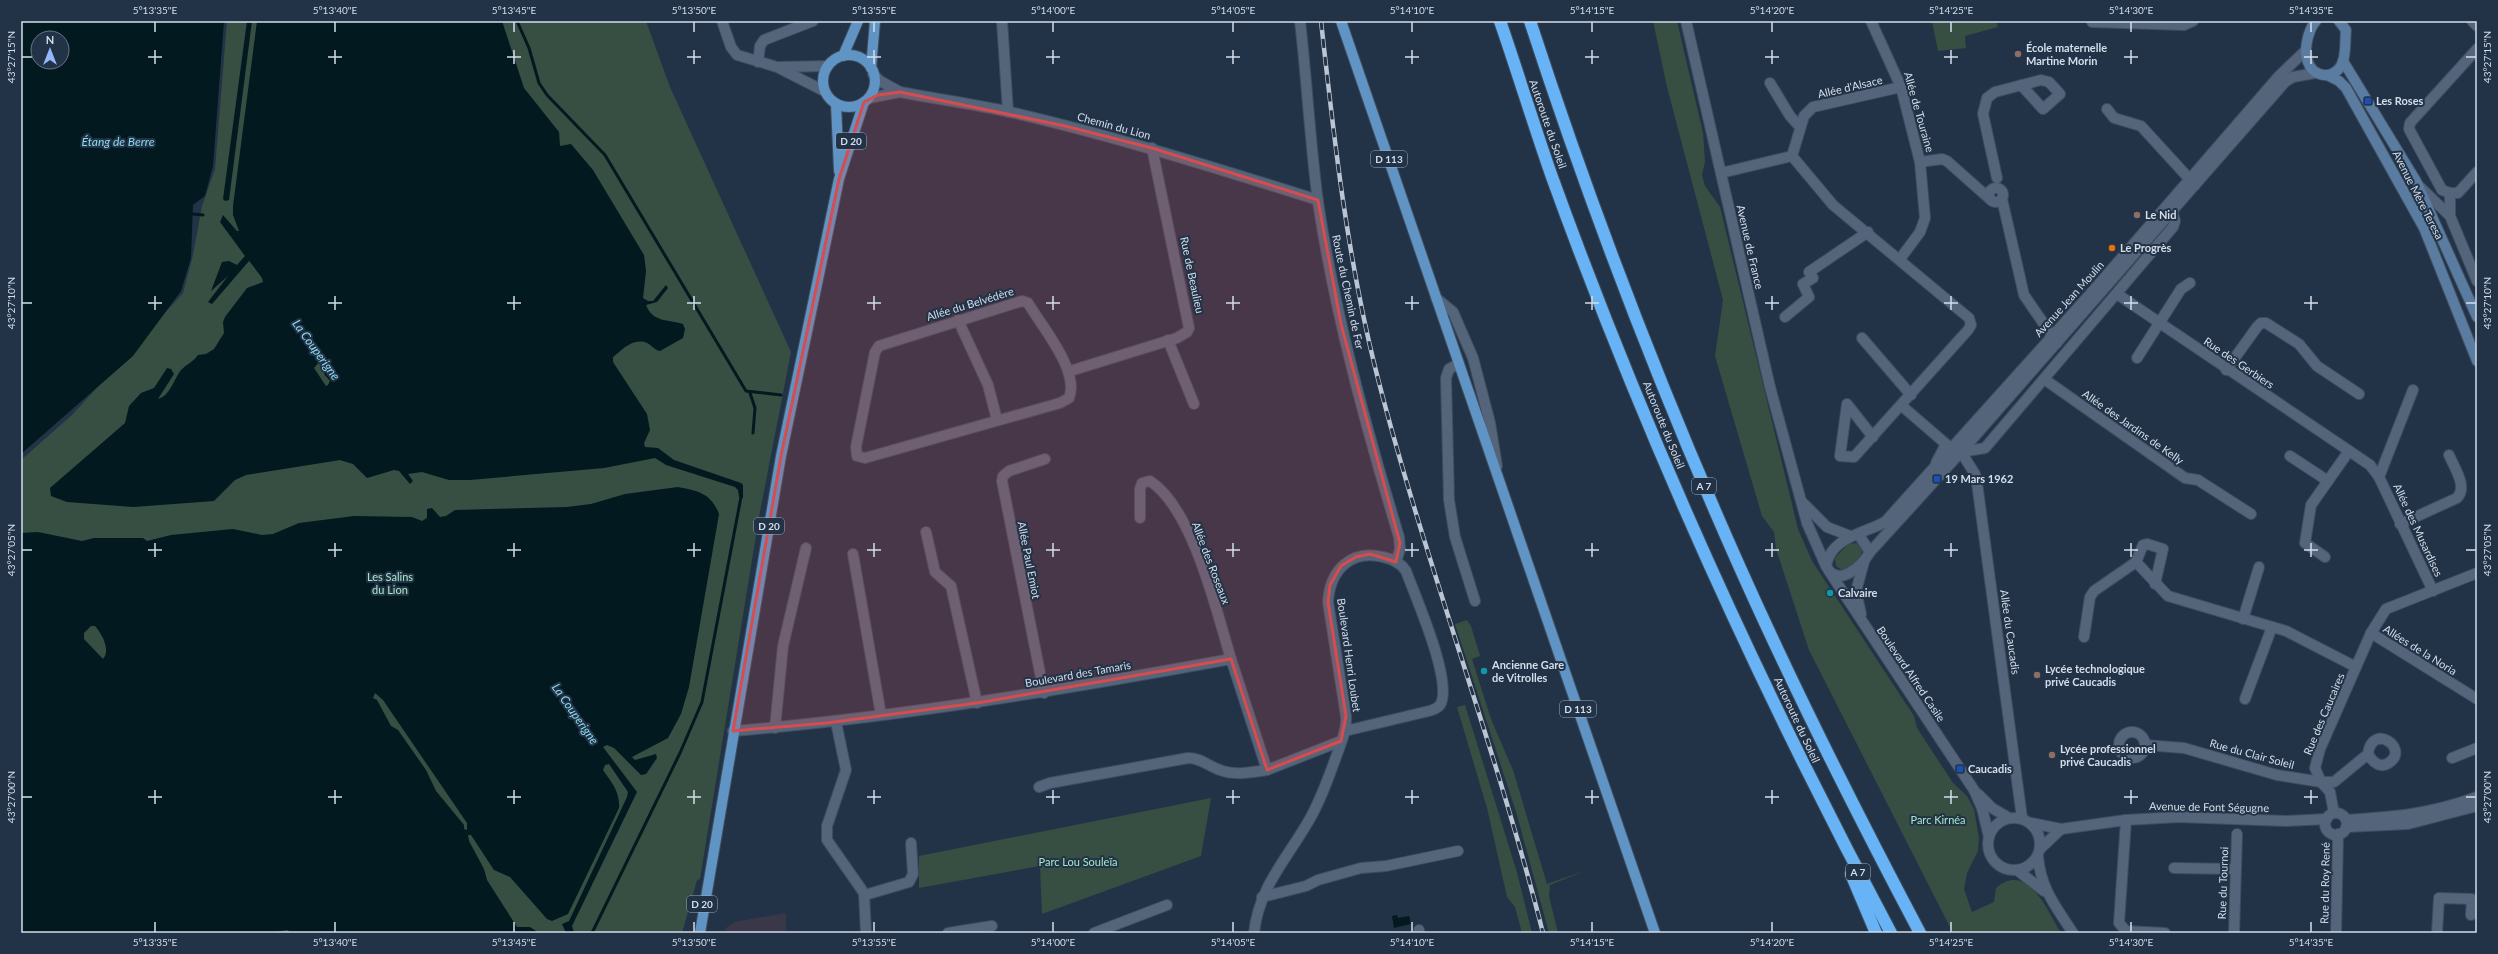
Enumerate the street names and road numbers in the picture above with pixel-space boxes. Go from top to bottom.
street label: Allée de Touraine [1902,70,1937,154]
street label: Allée d'Alsace [1816,73,1884,100]
street label: Autoroute du Soleil [1527,78,1570,170]
street label: Chemin du Lion [1076,109,1152,142]
road number: D 20 [836,133,866,149]
street label: Avenue Mère Teresa [2390,148,2446,241]
road number: D 113 [1371,151,1407,167]
street label: Avenue de France [1734,203,1767,291]
street label: Route du Chemin de Fer [1330,233,1367,350]
street label: Rue de Beaulieu [1178,235,1207,314]
street label: Avenue Jean Moulin [2031,258,2106,339]
street label: Allée du Belvédère [925,284,1015,323]
street label: Rue des Gerbiers [2202,334,2277,391]
street label: Autoroute du Soleil [1641,379,1688,470]
street label: Allée des Jardins de Kelly [2080,387,2187,467]
road number: A 7 [1692,478,1716,494]
street label: Allée des Musardises [2391,481,2446,579]
road number: D 20 [754,518,784,534]
street label: Allée Paul Emiot [1016,520,1043,600]
street label: Allée des Roseaux [1190,520,1233,606]
street label: Allée du Caucadis [1998,589,2023,675]
street label: Boulevard Henri Loubet [1335,597,1364,713]
street label: Allées de la Noria [2381,622,2459,677]
street label: Boulevard Alfred Casile [1875,624,1948,724]
street label: Boulevard des Tamaris [1024,658,1132,689]
street label: Rue des Caucaires [2300,671,2347,757]
street label: Autoroute du Soleil [1772,675,1823,765]
road number: D 113 [1560,701,1596,717]
street label: Rue du Clair Soleil [2208,736,2296,771]
street label: Avenue de Font Ségugne [2149,799,2269,814]
street label: Rue du Roy René [2317,842,2332,924]
street label: Rue du Tournoi [2215,846,2230,920]
road number: A 7 [1846,864,1870,880]
road number: D 20 [687,896,717,912]

